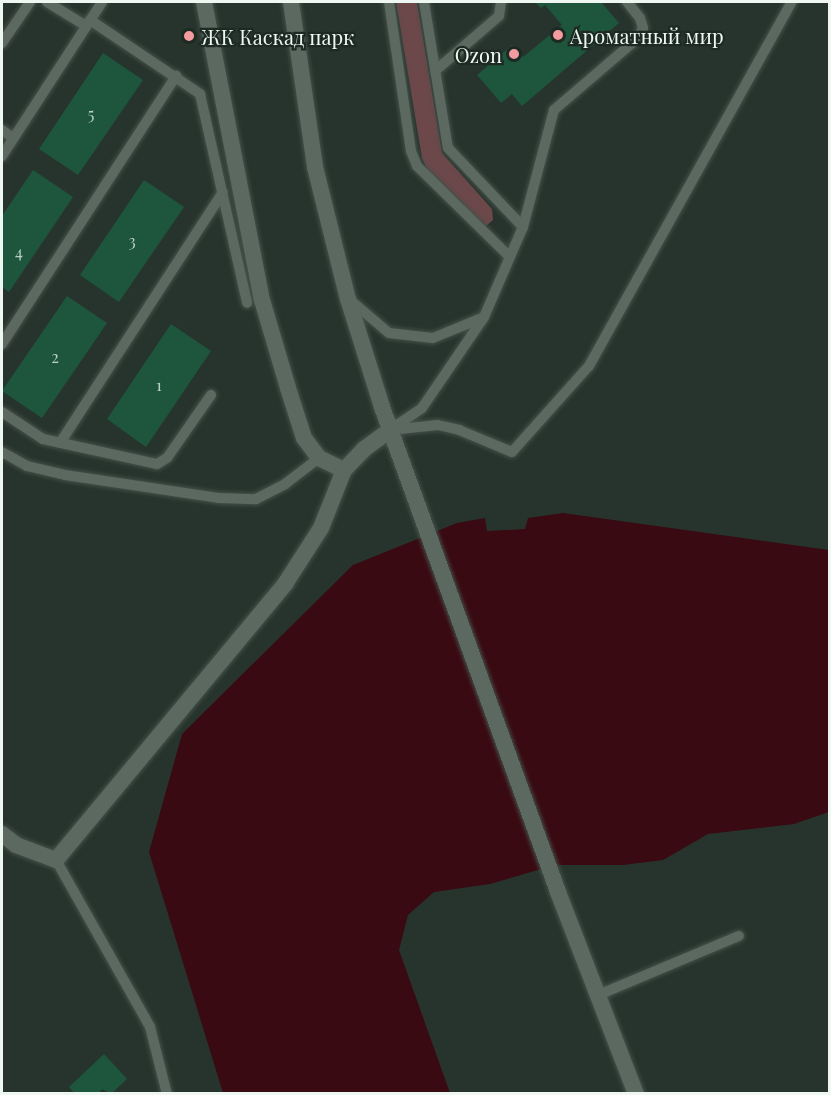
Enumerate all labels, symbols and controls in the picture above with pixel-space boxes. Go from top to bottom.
place label: Ароматный мир [570,23,724,47]
place label: ЖК Каскад парк [201,24,355,48]
marker: Ароматный мир [551,28,565,42]
marker: ЖК Каскад парк [182,29,196,43]
place label: Ozon [455,42,502,66]
marker: Ozon [507,47,521,61]
house number: 5 [88,104,94,124]
house number: 3 [128,231,136,251]
house number: 4 [15,242,23,262]
house number: 2 [51,347,59,367]
house number: 1 [156,375,162,395]

